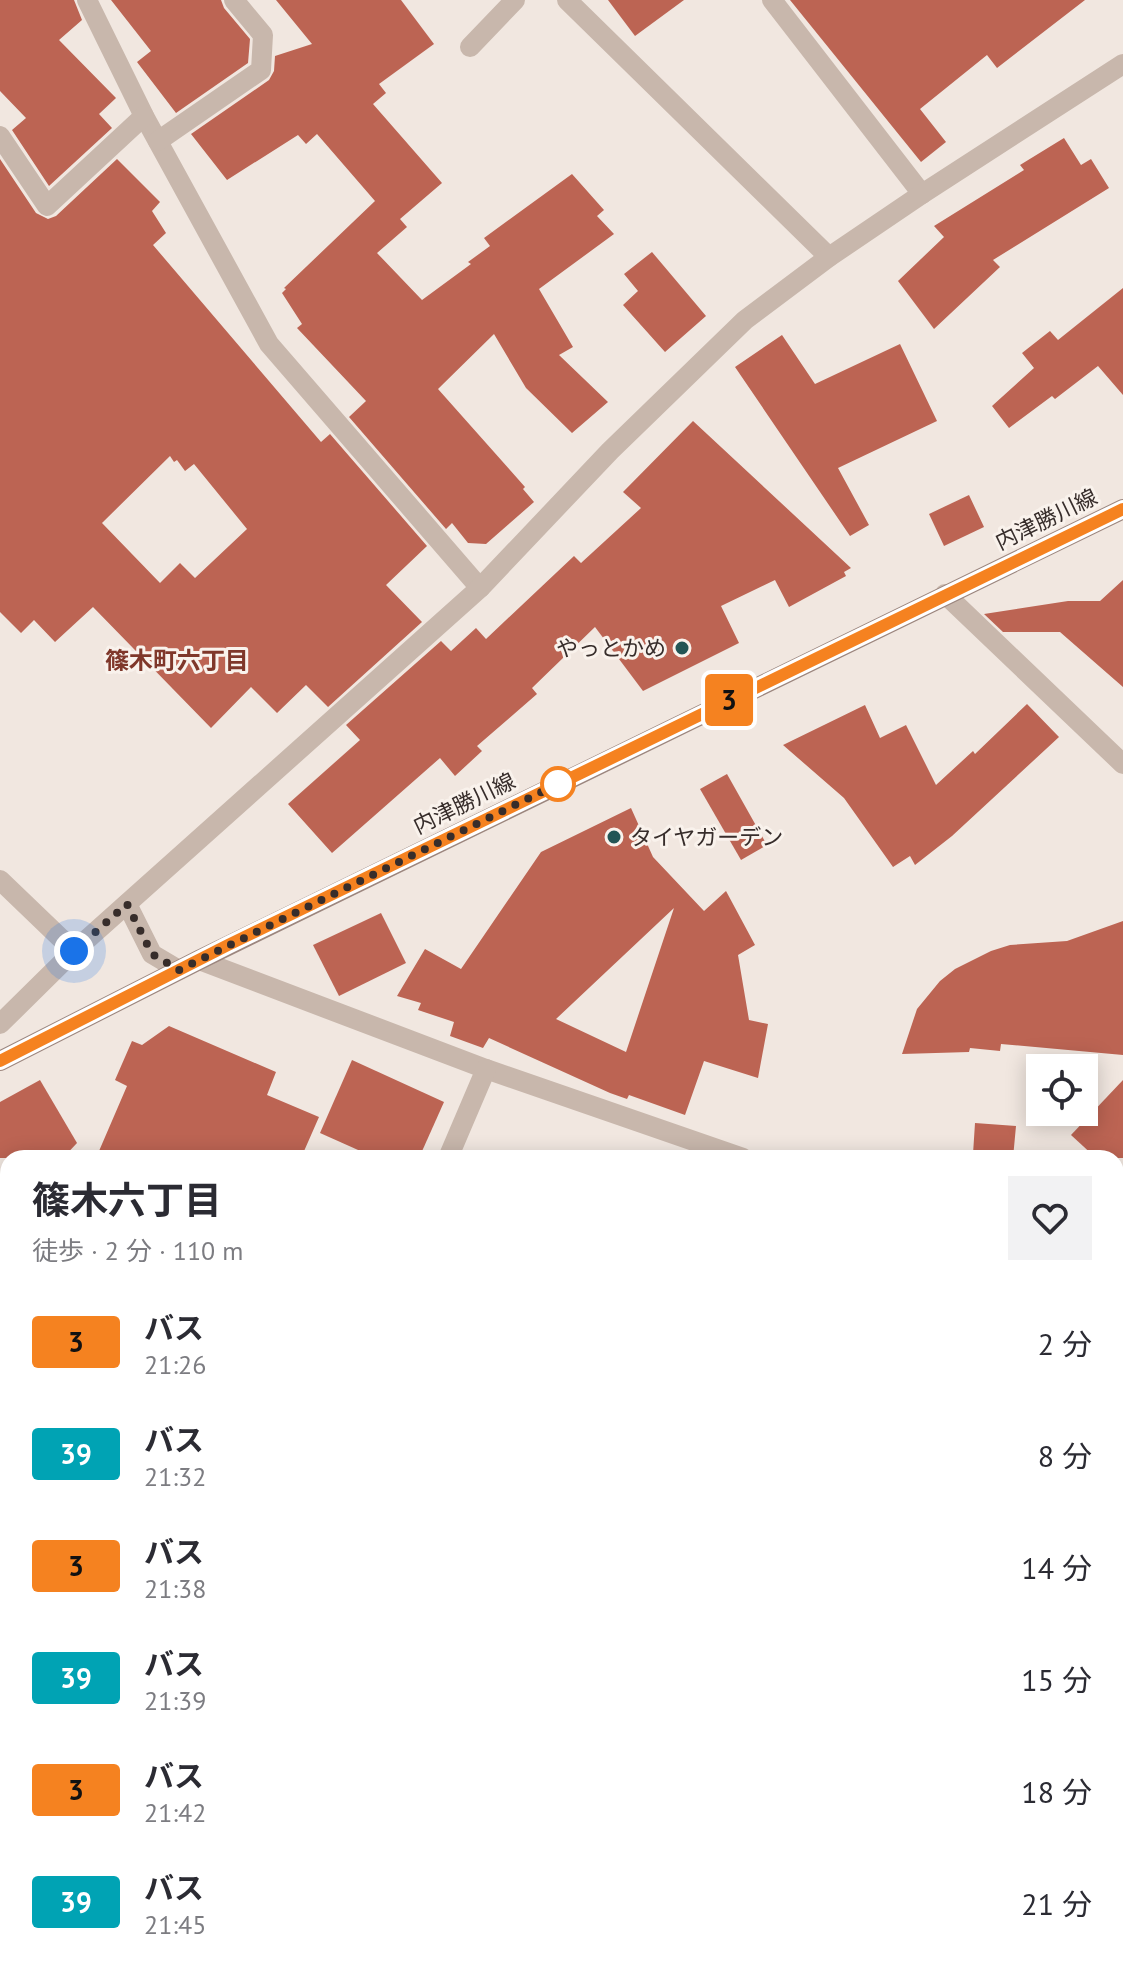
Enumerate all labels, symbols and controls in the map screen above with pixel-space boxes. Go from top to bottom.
street label: 内津勝川線 [990,482,1102,556]
place label: やっとかめ [556,634,666,662]
marker: やっとかめ [673,639,691,657]
district label: 篠木町六丁目 [105,645,249,676]
line badge: 3 [703,674,755,726]
text: 3 [721,681,737,718]
street label: 内津勝川線 [408,766,520,840]
unlabelled marker [541,767,575,801]
place label: タイヤガーデン [630,823,783,851]
marker: タイヤガーデン [605,828,623,846]
your location [54,931,94,971]
map controls [1026,1054,1098,1126]
button: locate [1026,1054,1098,1126]
text: 篠木六丁目 [32,1175,222,1224]
button: heart [1008,1176,1092,1260]
text: 徒歩 · 2 分 · 110 m [32,1234,243,1267]
text: バス [144,1308,204,1347]
text: 3 [68,1323,84,1360]
text: 2 分 [1038,1324,1092,1363]
text: 21:26 [144,1348,206,1381]
text: バス [144,1420,204,1459]
text: 39 [60,1435,92,1472]
text: 8 分 [1038,1436,1092,1475]
text: 21:32 [144,1460,206,1493]
text: バス [144,1532,204,1571]
text: 3 [68,1547,84,1584]
text: 14 分 [1021,1548,1092,1587]
text: 21:38 [144,1572,206,1605]
text: バス [144,1644,204,1683]
text: 39 [60,1659,92,1696]
text: 15 分 [1021,1660,1092,1699]
text: 21:39 [144,1684,206,1717]
text: バス [144,1756,204,1795]
text: 3 [68,1771,84,1808]
text: 18 分 [1021,1772,1092,1811]
text: 21:42 [144,1796,206,1829]
text: バス [144,1868,204,1907]
text: 39 [60,1883,92,1920]
text: 21 分 [1021,1884,1092,1923]
text: 21:45 [144,1908,206,1941]

